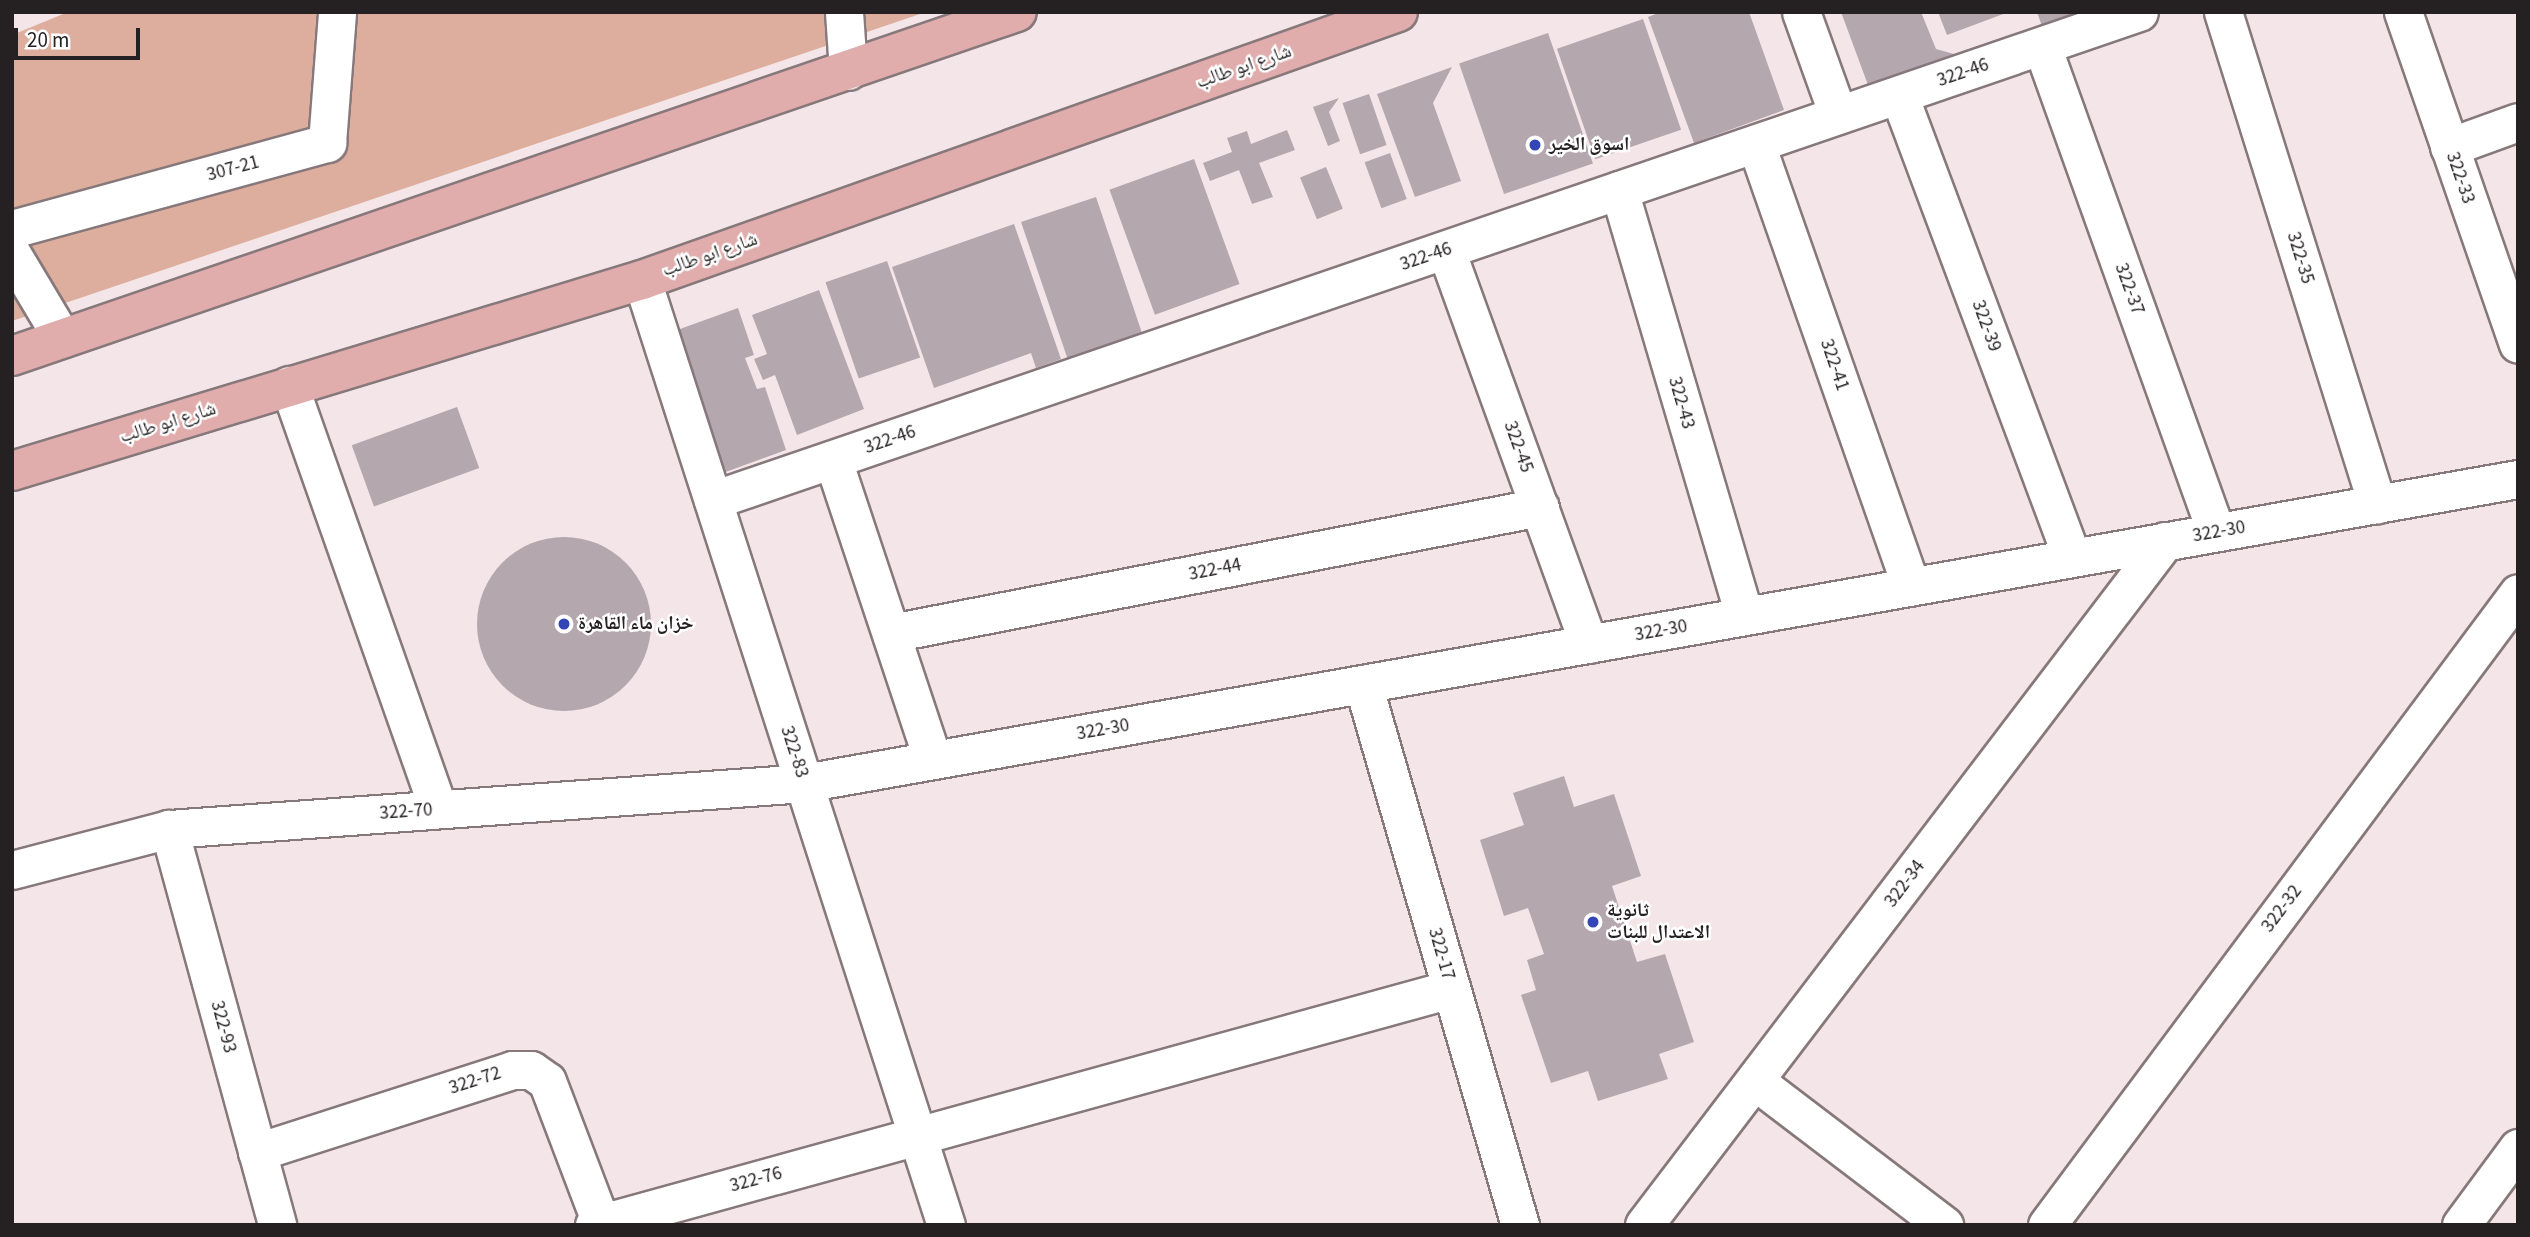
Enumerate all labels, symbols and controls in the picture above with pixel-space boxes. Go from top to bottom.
scale bar [18,14,144,58]
text: 20 m [27,25,69,55]
street label: شارع ابو طالب [1193,40,1295,94]
street label: 322-46 [1934,54,1992,92]
place label: اسوق الخير [1549,134,1630,156]
marker: اسوق الخير [1527,137,1543,153]
street label: 322-33 [2441,149,2479,207]
street label: 307-21 [204,151,262,187]
street label: شارع ابو طالب [659,228,761,282]
street label: 322-35 [2281,229,2319,287]
street label: 322-46 [1397,238,1455,276]
street label: 322-37 [2109,260,2149,318]
street label: 322-39 [1966,297,2006,355]
street label: 322-41 [1815,336,1853,394]
street label: 322-43 [1663,374,1699,432]
street label: شارع ابو طالب [117,398,219,448]
street label: 322-45 [1498,418,1538,476]
street label: 322-46 [861,421,919,459]
street label: 322-30 [2191,516,2247,548]
street label: 322-44 [1187,554,1243,586]
place label: خزان ماء القاهرة [578,613,694,635]
street label: 322-30 [1633,615,1689,647]
marker: خزان ماء القاهرة [556,616,572,632]
street label: 322-30 [1075,714,1131,746]
street label: 322-83 [775,723,813,781]
street label: 322-70 [379,799,433,825]
street label: 322-34 [1880,856,1930,912]
street label: 322-32 [2257,881,2307,937]
place label: ثانوية الاعتدال للبنات [1607,900,1710,944]
marker: ثانوية الاعتدال للبنات [1585,914,1601,930]
street label: 322-17 [1423,925,1459,983]
street label: 322-93 [205,998,241,1056]
street label: 322-72 [446,1062,504,1100]
street label: 322-76 [727,1162,785,1198]

